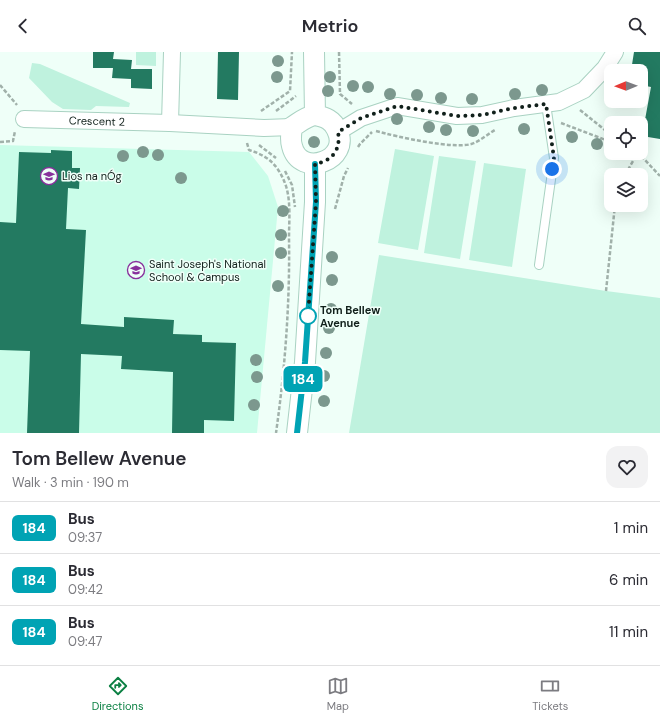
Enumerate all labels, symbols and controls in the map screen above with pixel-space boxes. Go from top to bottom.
text: Metrio [302,14,358,38]
icon: back [12,15,34,37]
icon: search [626,15,648,37]
north arrow [604,64,648,108]
map controls [604,64,648,212]
street label: Crescent 2 [69,113,125,129]
button: locate [604,116,648,160]
your location [542,159,562,179]
school or university icon: Lios na nÓg [39,166,59,186]
button: layers [604,168,648,212]
place label: Lios na nÓg [62,169,122,183]
place label: Saint Joseph's National School & Campus [149,257,266,284]
school or university icon: Saint Joseph's National School & Campus [126,260,146,280]
place label: Tom Bellew Avenue [320,303,380,330]
marker: Tom Bellew Avenue [299,307,317,325]
line badge: 184 [280,366,326,392]
text: 184 [291,370,315,388]
text: Tom Bellew Avenue [12,446,186,471]
button: heart [606,446,648,488]
text: Walk · 3 min · 190 m [12,474,129,491]
text: Bus [68,509,95,529]
text: 1 min [614,518,648,538]
text: 184 [22,519,46,537]
text: 09:37 [68,529,102,546]
text: Bus [68,561,95,581]
text: 6 min [609,570,648,590]
text: 184 [22,571,46,589]
text: 09:42 [68,581,103,598]
text: Bus [68,613,95,633]
text: 11 min [609,622,648,642]
text: 184 [22,623,46,641]
text: 09:47 [68,633,103,650]
tab: Directions [92,675,143,713]
tab: Map [327,675,349,713]
tab: Tickets [532,675,568,713]

